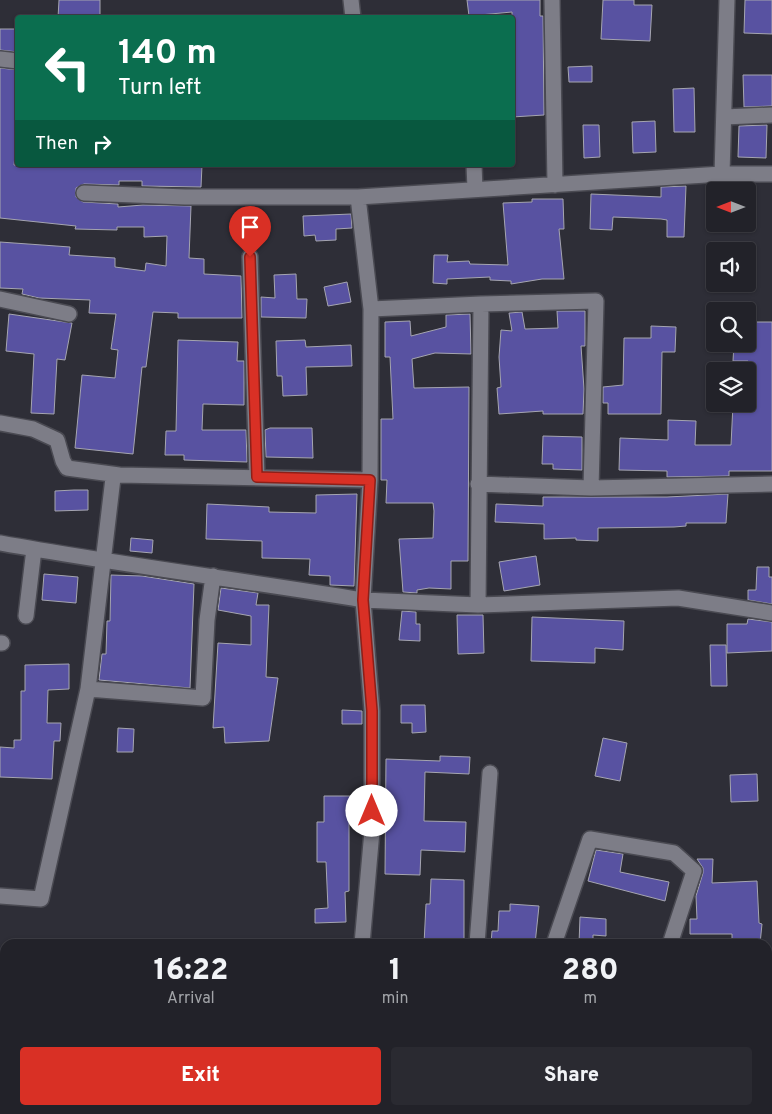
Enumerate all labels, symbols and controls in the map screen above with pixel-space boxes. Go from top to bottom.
text: 140 m [118,32,217,76]
icon: left [35,35,100,100]
text: Turn left [118,75,201,102]
icon: right [88,130,116,158]
text: Then [35,132,78,156]
north arrow [706,182,756,232]
map controls [706,182,756,412]
pin [229,206,271,257]
icon: arrive [236,213,264,241]
button: sound [706,242,756,292]
button: search [706,302,756,352]
button: layers [706,362,756,412]
position arrow [345,784,397,836]
text: 16:22 [153,953,228,990]
text: 1 [389,953,401,990]
text: 280 [562,953,619,990]
text: Arrival [167,989,215,1009]
text: min [382,989,408,1009]
text: m [583,989,597,1009]
button: Exit [20,1047,381,1105]
button: Share [391,1047,752,1105]

